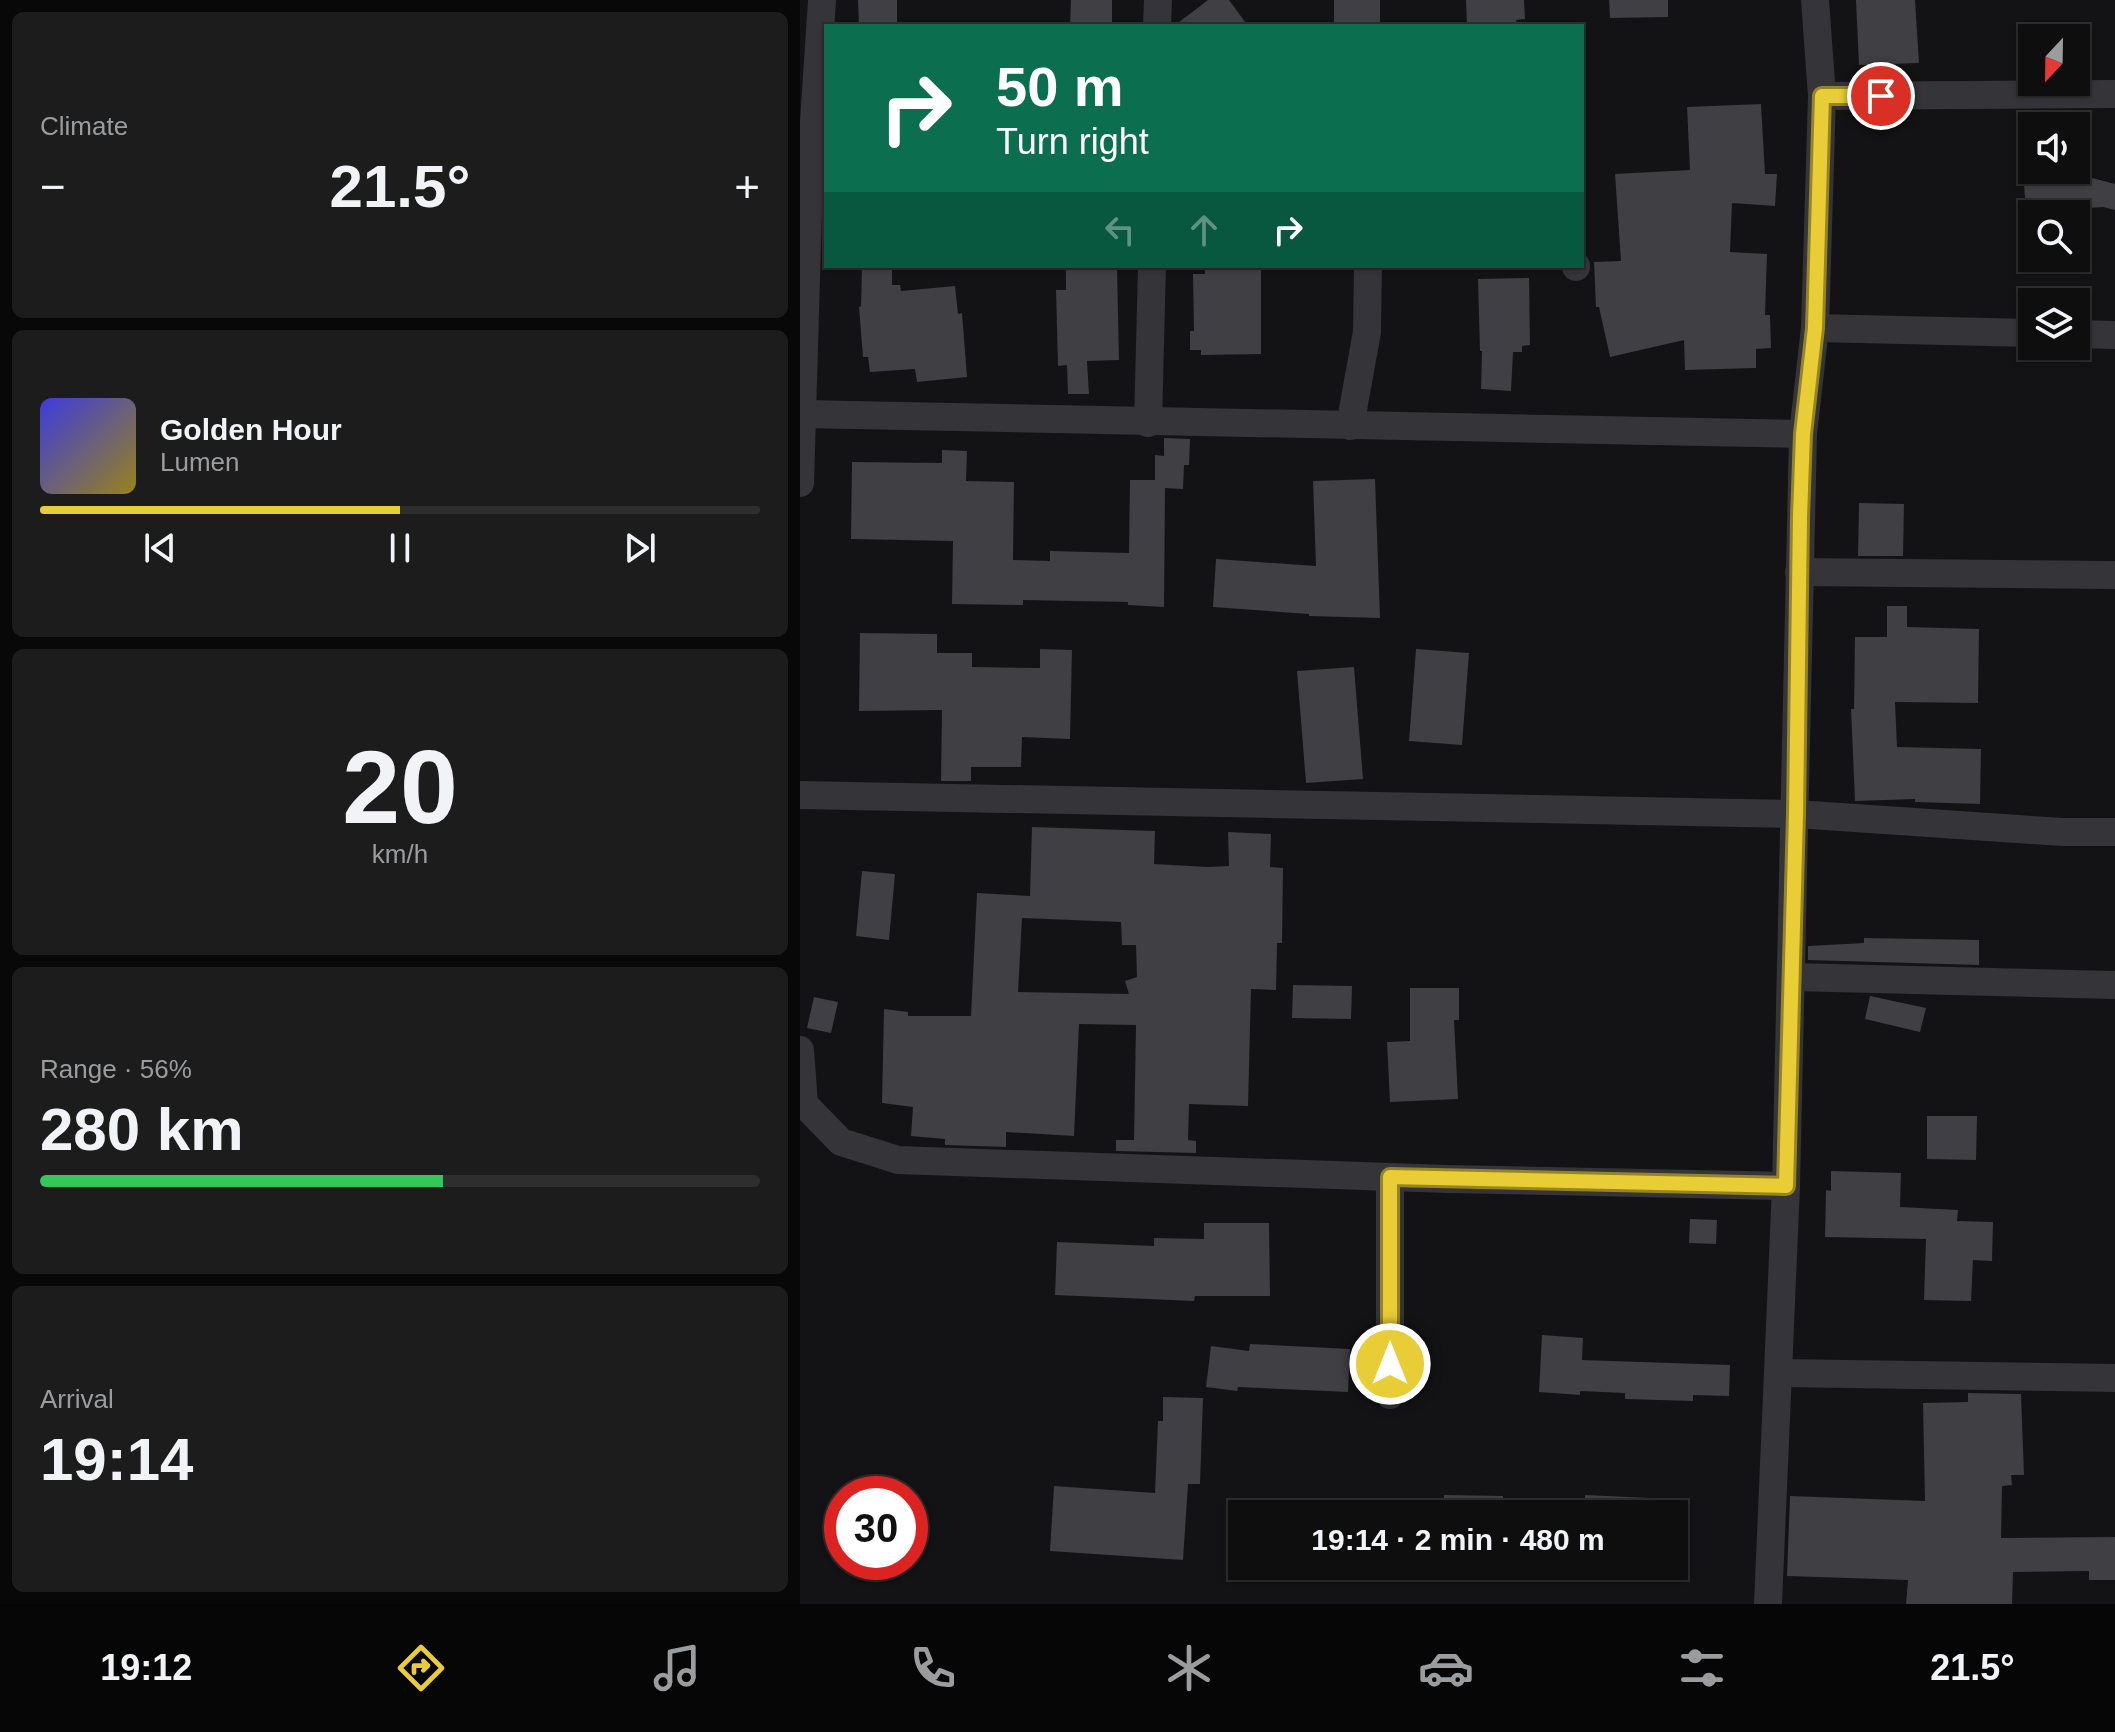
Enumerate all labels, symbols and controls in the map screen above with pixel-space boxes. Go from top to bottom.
north arrow [2018,24,2090,96]
map controls [2018,24,2090,360]
text: 50 m [996,55,1124,118]
icon: right [864,56,968,160]
pin [1847,62,1915,130]
icon: arrive [1859,74,1903,118]
text: Climate [40,111,128,141]
button: sound [2018,112,2090,184]
text: Turn right [996,121,1149,162]
text: 21.5° [330,153,470,220]
text: − [40,162,66,211]
text: + [734,162,760,211]
button: search [2018,200,2090,272]
icon: left [1098,208,1142,252]
icon: ahead [1182,208,1226,252]
icon: right [1266,208,1310,252]
button: layers [2018,288,2090,360]
text: Golden Hour [160,413,342,446]
text: Lumen [160,447,240,477]
icon: previous [138,526,182,570]
icon: pause [378,526,422,570]
icon: next [618,526,662,570]
text: 20 [342,729,458,845]
text: km/h [372,839,428,869]
text: Range · 56% [40,1054,192,1084]
text: 280 km [40,1096,244,1163]
position arrow [1348,1322,1432,1406]
text: Arrival [40,1384,114,1414]
text: 19:14 [40,1426,193,1493]
speed limit sign: 30 [824,1476,928,1580]
text: 19:14 · 2 min · 480 m [1311,1523,1605,1556]
icon: directions [393,1640,449,1696]
icon: music [649,1640,705,1696]
icon: phone [905,1640,961,1696]
icon: climate [1161,1640,1217,1696]
icon: car [1418,1640,1474,1696]
icon: filters [1674,1640,1730,1696]
text: 19:12 [100,1647,192,1688]
text: 21.5° [1930,1647,2015,1688]

